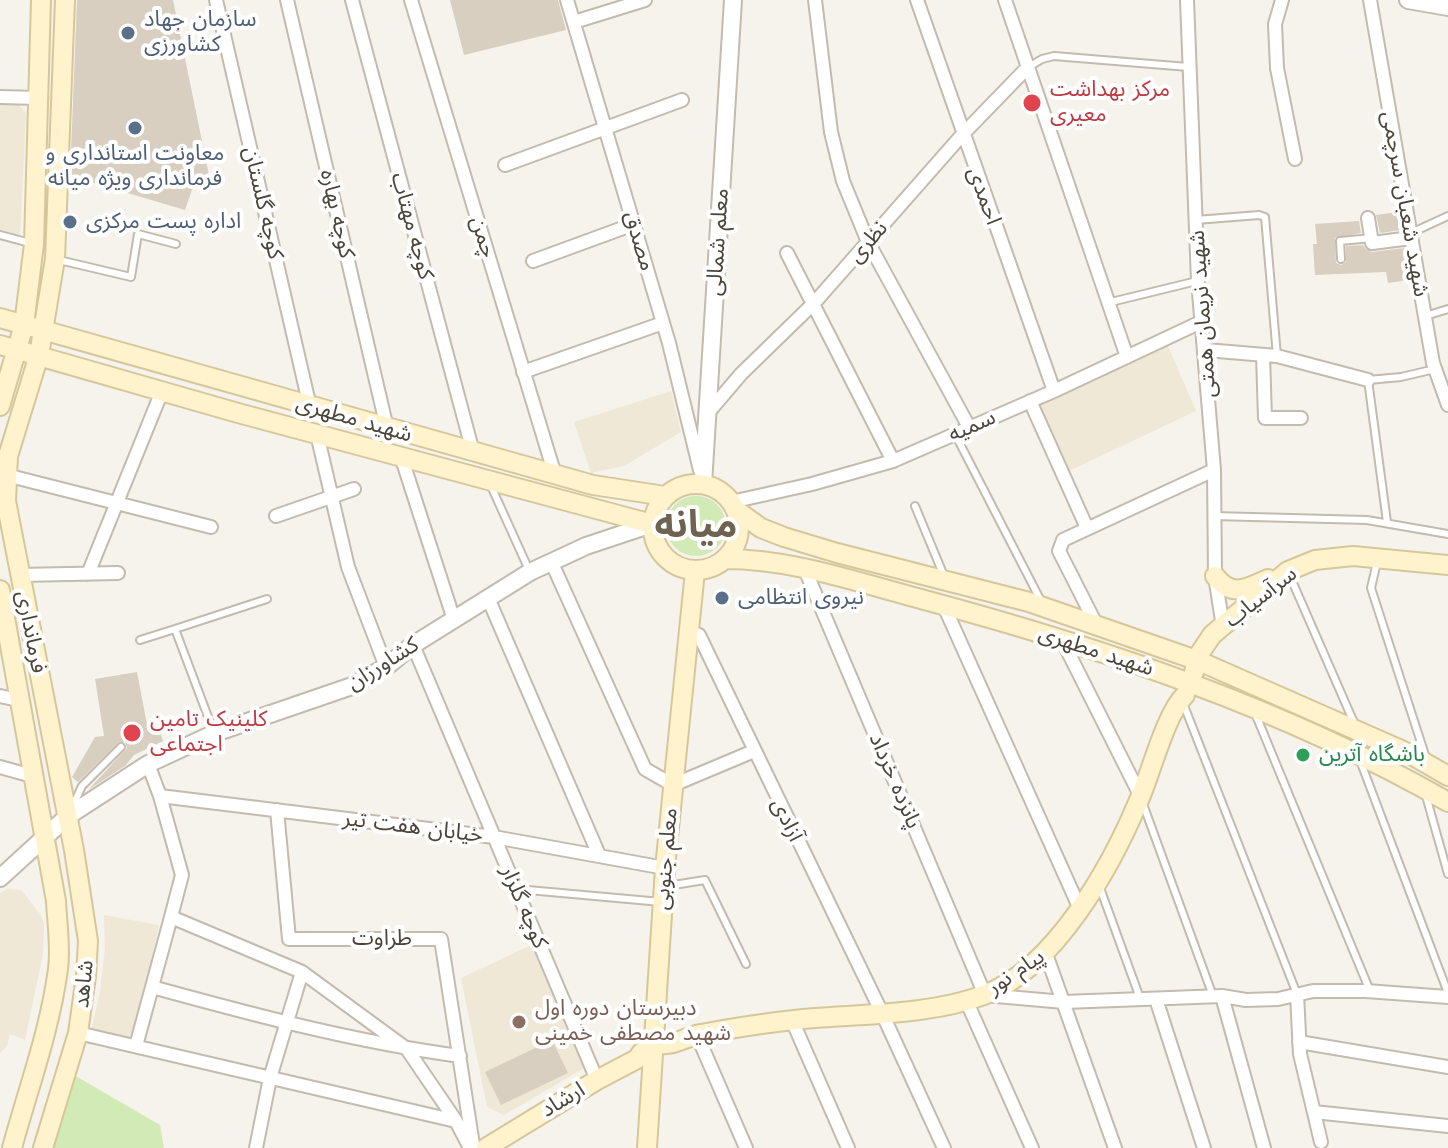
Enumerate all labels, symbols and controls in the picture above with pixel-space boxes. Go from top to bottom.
place label: سازمان جهاد کشاورزی [144,7,256,58]
marker: سازمان جهاد کشاورزی [119,24,137,42]
place label: مرکز بهداشت معیری [1050,77,1170,128]
marker: مرکز بهداشت معیری [1021,92,1043,114]
street label: شهید شعبان سرچمی [1376,109,1434,299]
marker: معاونت استانداری و فرمانداری ویژه میانه [126,119,144,137]
place label: معاونت استانداری و فرمانداری ویژه میانه [46,141,224,192]
street label: کوچه گلستان [237,144,289,262]
street label: احمدی [961,164,1007,228]
street label: کوچه بهاره [314,167,360,261]
street label: کوچه مهتاب [385,170,439,282]
street label: معلم شمالی [701,187,735,297]
street label: مصدق [617,208,661,274]
place label: اداره پست مرکزی [86,209,241,235]
marker: اداره پست مرکزی [61,213,79,231]
street label: چمن [464,213,502,261]
street label: نظری [843,216,893,268]
street label: شهید نریمان همتی [1184,229,1222,399]
street label: شهید مطهری [293,390,415,448]
street label: سمیه [944,404,1000,448]
district label: میانه [655,503,737,549]
street label: سرآسیاب [1220,561,1302,633]
place label: نیروی انتظامی [738,585,864,611]
street label: فرمانداری [10,589,52,675]
marker: نیروی انتظامی [713,589,731,607]
street label: شهید مطهری [1035,620,1157,682]
street label: کشاورزان [342,632,424,696]
place label: کلینیک تامین اجتماعی [150,707,267,758]
marker: کلینیک تامین اجتماعی [121,722,143,744]
street label: پانزده خرداد [863,729,927,833]
place label: باشگاه آترین [1319,742,1425,768]
marker: باشگاه آترین [1294,746,1312,764]
street label: آزادی [765,794,809,846]
street label: خیابان هفت تیر [341,805,485,849]
street label: معلم جنوبی [648,807,684,911]
street label: کوچه گلزار [495,861,553,953]
street label: طراوت [352,926,412,952]
street label: پیام نور [982,943,1050,1001]
street label: شاهد [68,959,100,1009]
place label: دبیرستان دوره اول شهید مصطفی خمینی [535,996,731,1048]
marker: دبیرستان دوره اول شهید مصطفی خمینی [510,1013,528,1031]
street label: ارشاد [536,1077,590,1123]

